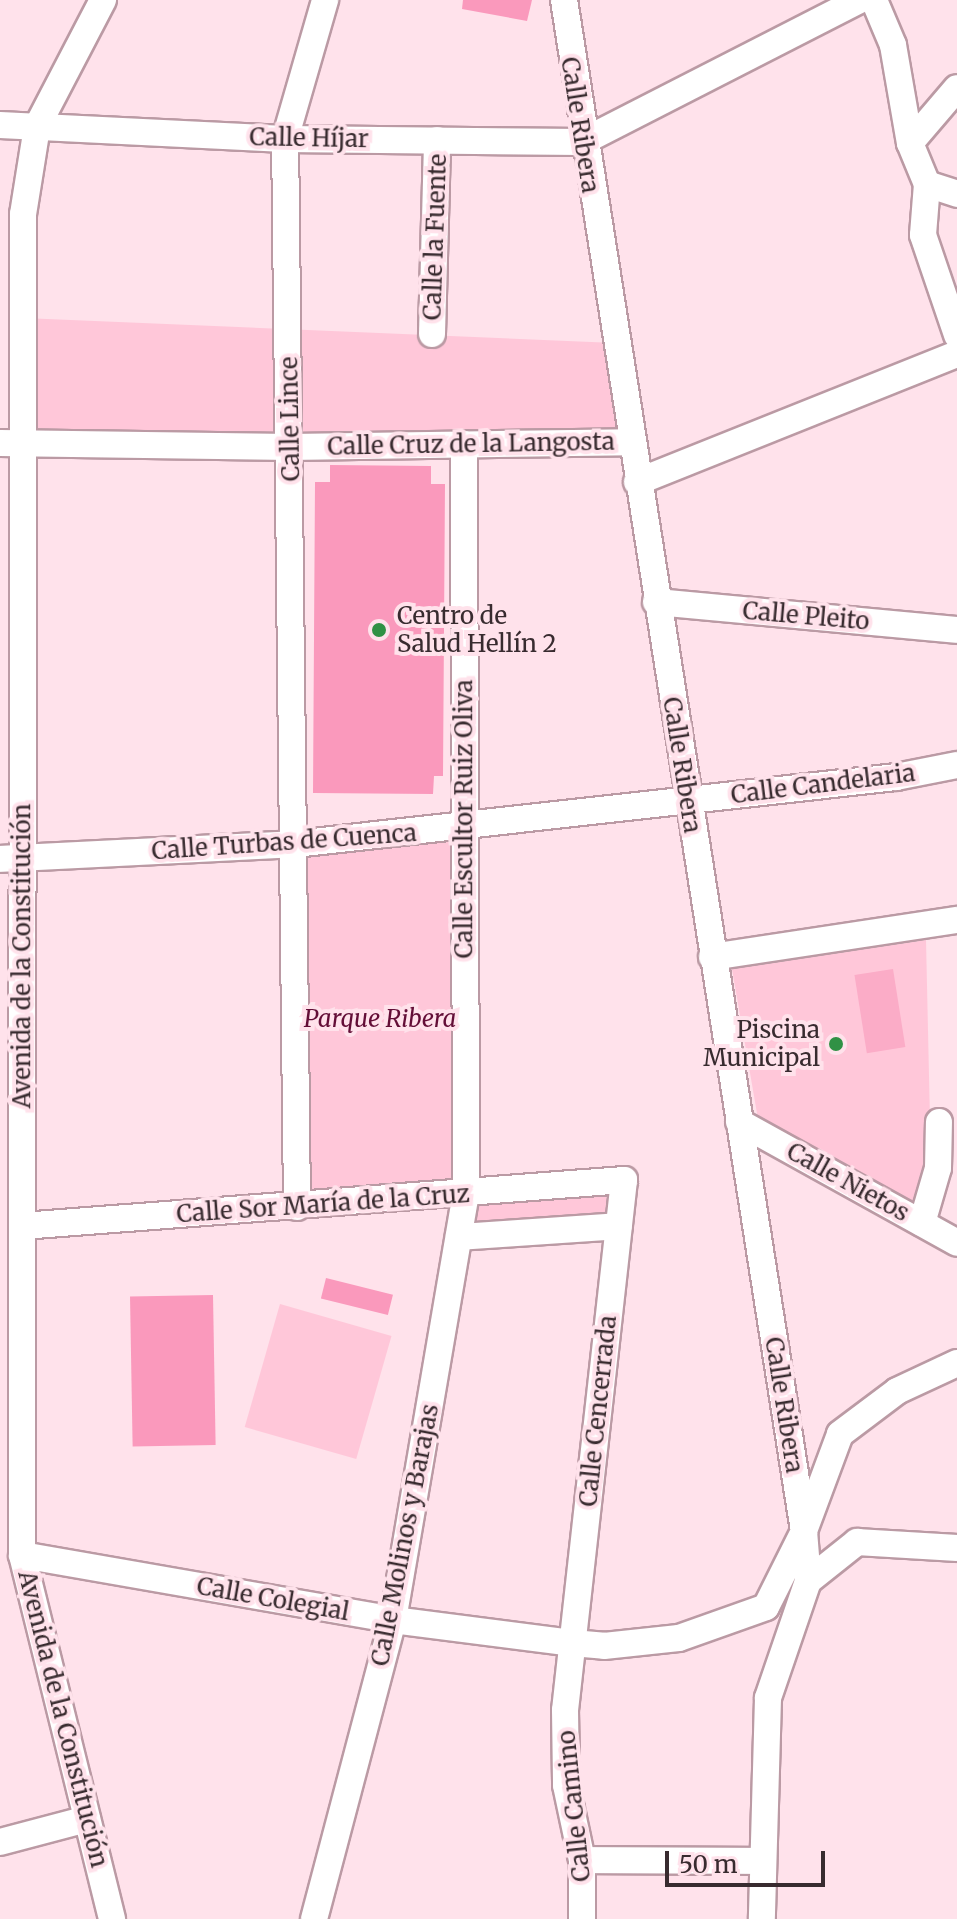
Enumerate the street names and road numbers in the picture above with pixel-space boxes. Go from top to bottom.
street label: Calle Ribera [555,55,605,195]
street label: Calle Híjar [249,123,369,153]
street label: Calle la Fuente [418,153,452,321]
street label: Calle Lince [275,356,305,482]
street label: Calle Cruz de la Langosta [327,427,615,461]
street label: Calle Pleito [741,596,871,636]
street label: Calle Escultor Ruiz Oliva [450,680,478,958]
street label: Calle Ribera [657,695,707,835]
street label: Calle Candelaria [729,758,917,810]
street label: Avenida de la Constitución [8,804,36,1108]
street label: Calle Turbas de Cuenca [151,818,417,866]
street label: Calle Nietos [782,1137,914,1227]
street label: Calle Sor María de la Cruz [175,1179,471,1229]
street label: Calle Cencerrada [574,1314,622,1508]
street label: Calle Ribera [759,1335,809,1475]
street label: Calle Molinos y Barajas [365,1402,445,1668]
street label: Avenida de la Constitución [12,1568,114,1870]
street label: Calle Colegial [195,1571,351,1627]
street label: Calle Camino [552,1729,596,1883]

